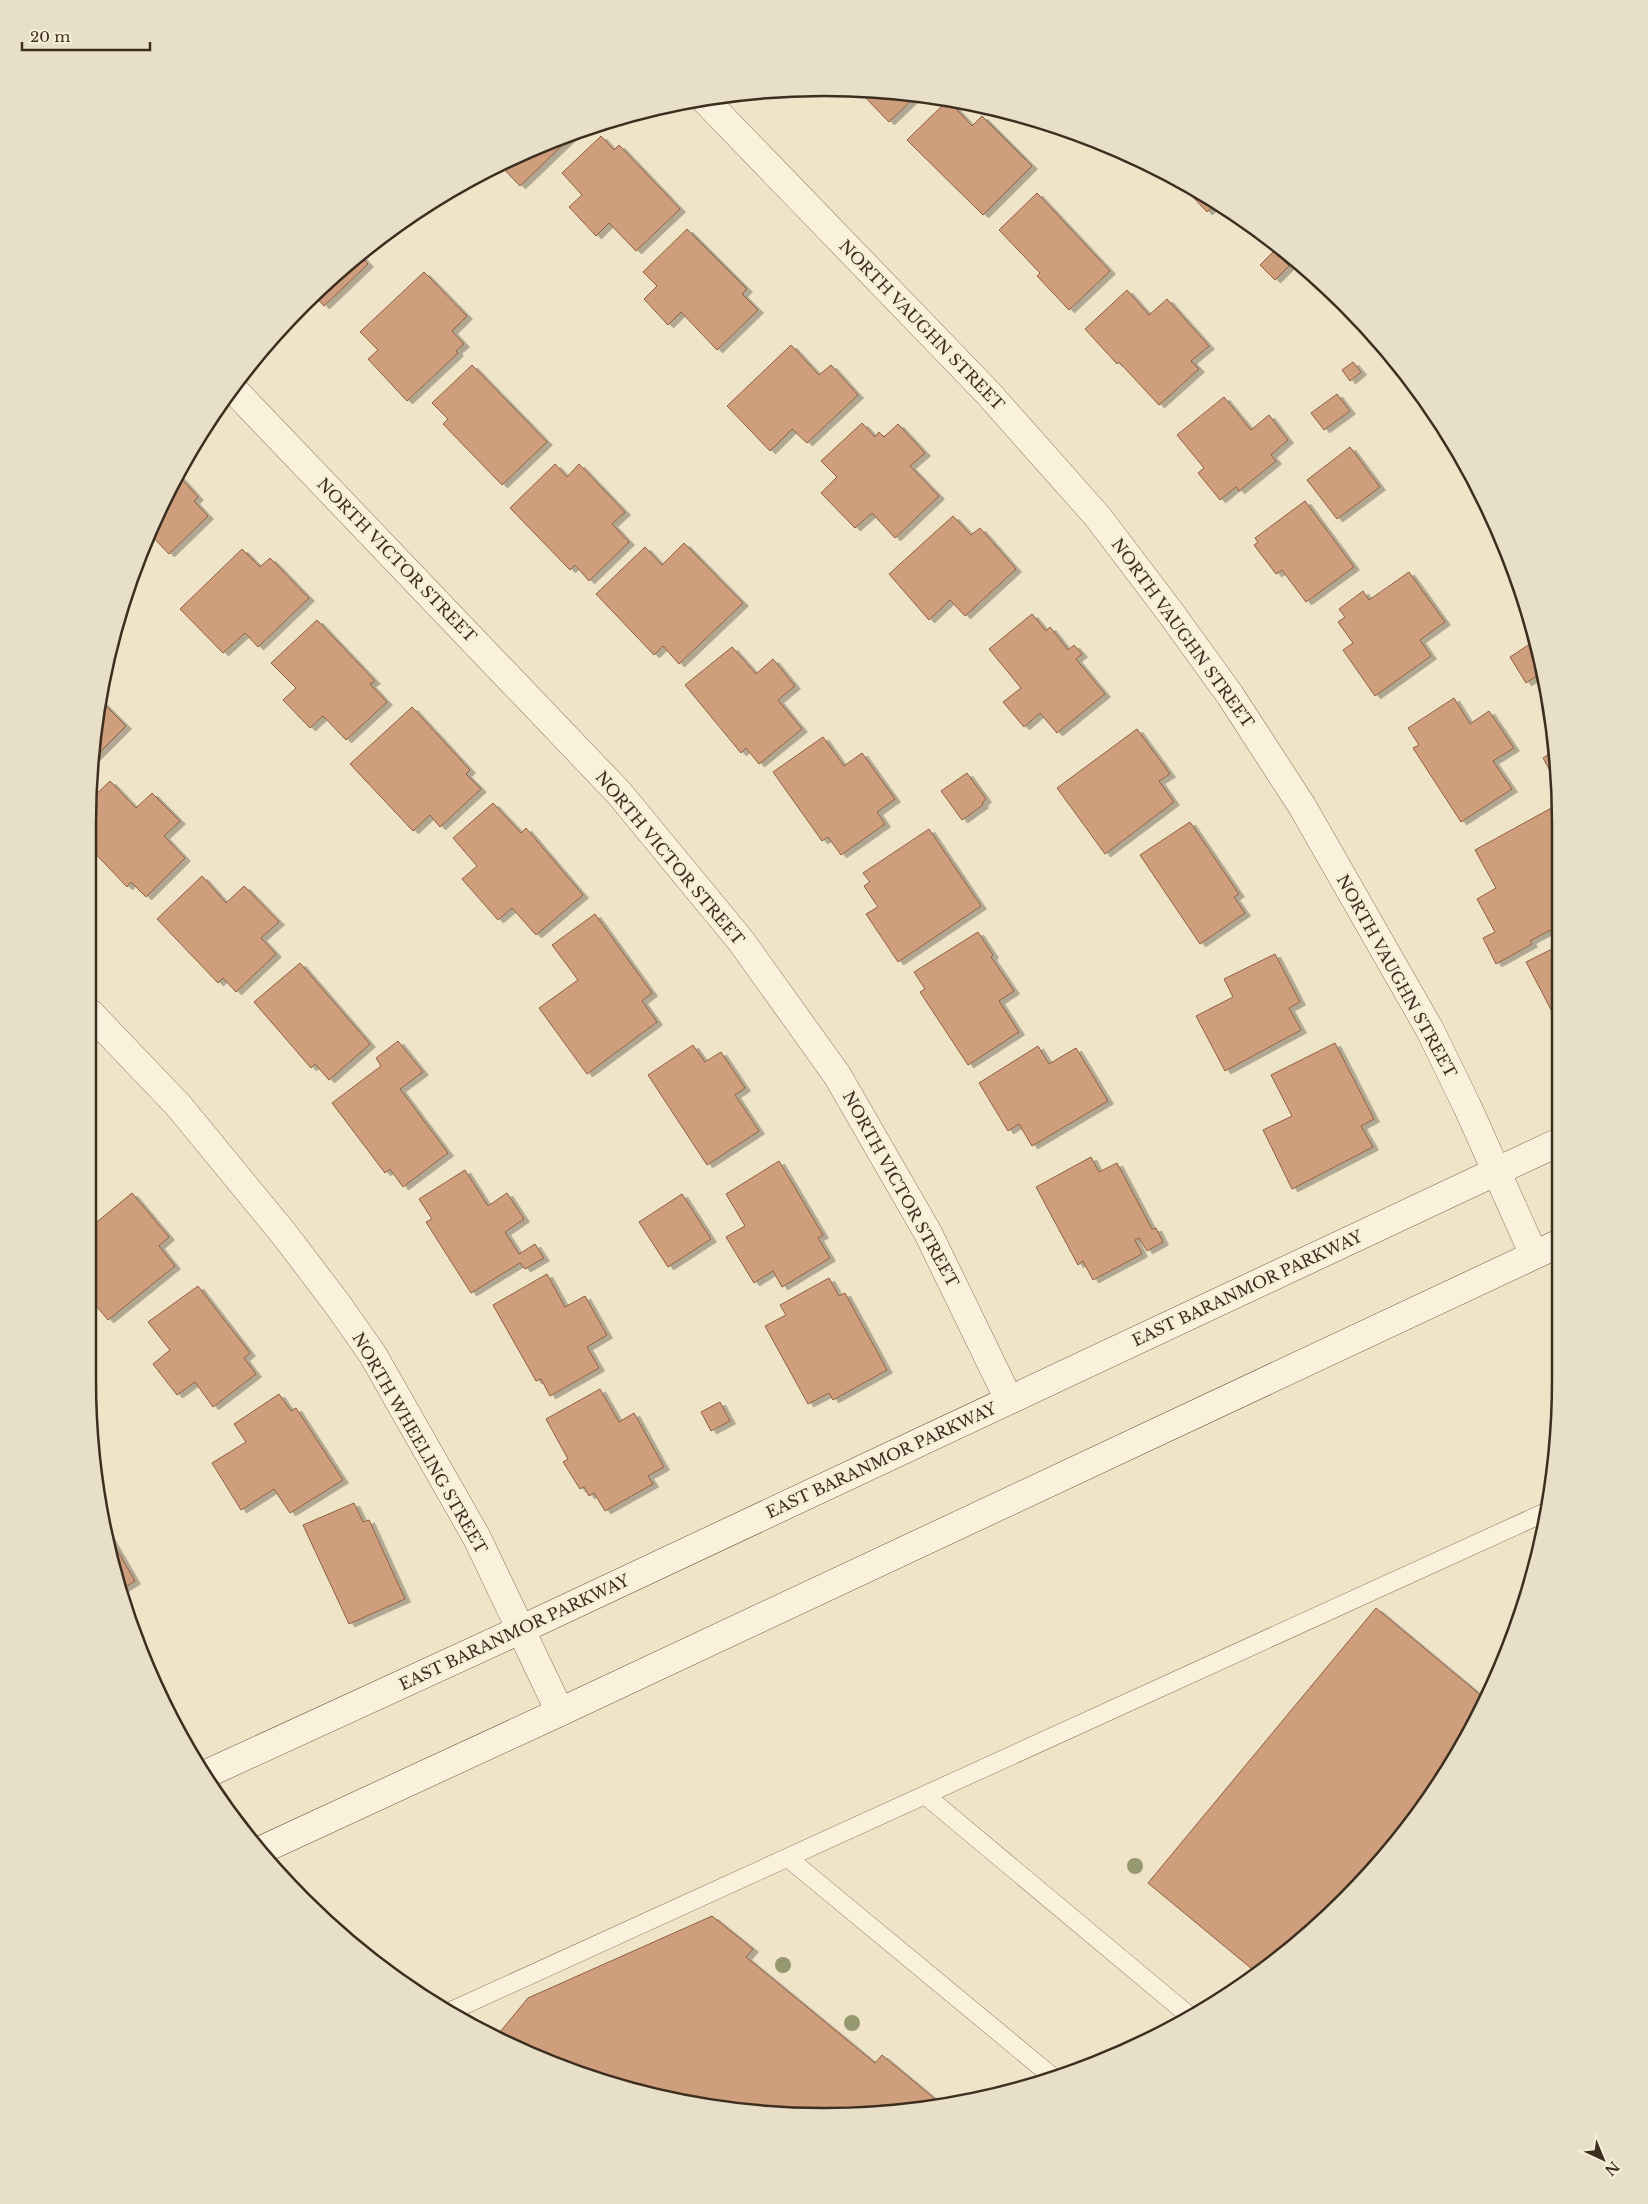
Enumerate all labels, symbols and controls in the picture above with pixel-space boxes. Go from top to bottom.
scale bar [22,20,150,52]
text: 20 m [30,27,70,46]
street label: NORTH VAUGHN STREET [835,236,1009,414]
street label: NORTH VICTOR STREET [313,474,481,646]
street label: NORTH VAUGHN STREET [1108,534,1259,732]
street label: NORTH VICTOR STREET [591,767,749,949]
street label: NORTH VAUGHN STREET [1333,871,1461,1081]
street label: NORTH VICTOR STREET [839,1088,963,1291]
street label: EAST BARANMOR PARKWAY [1129,1226,1366,1350]
street label: NORTH WHEELING STREET [348,1329,492,1557]
street label: EAST BARANMOR PARKWAY [763,1398,1000,1522]
street label: EAST BARANMOR PARKWAY [396,1570,633,1694]
north arrow [1578,2134,1628,2184]
text: N [1601,2157,1623,2179]

